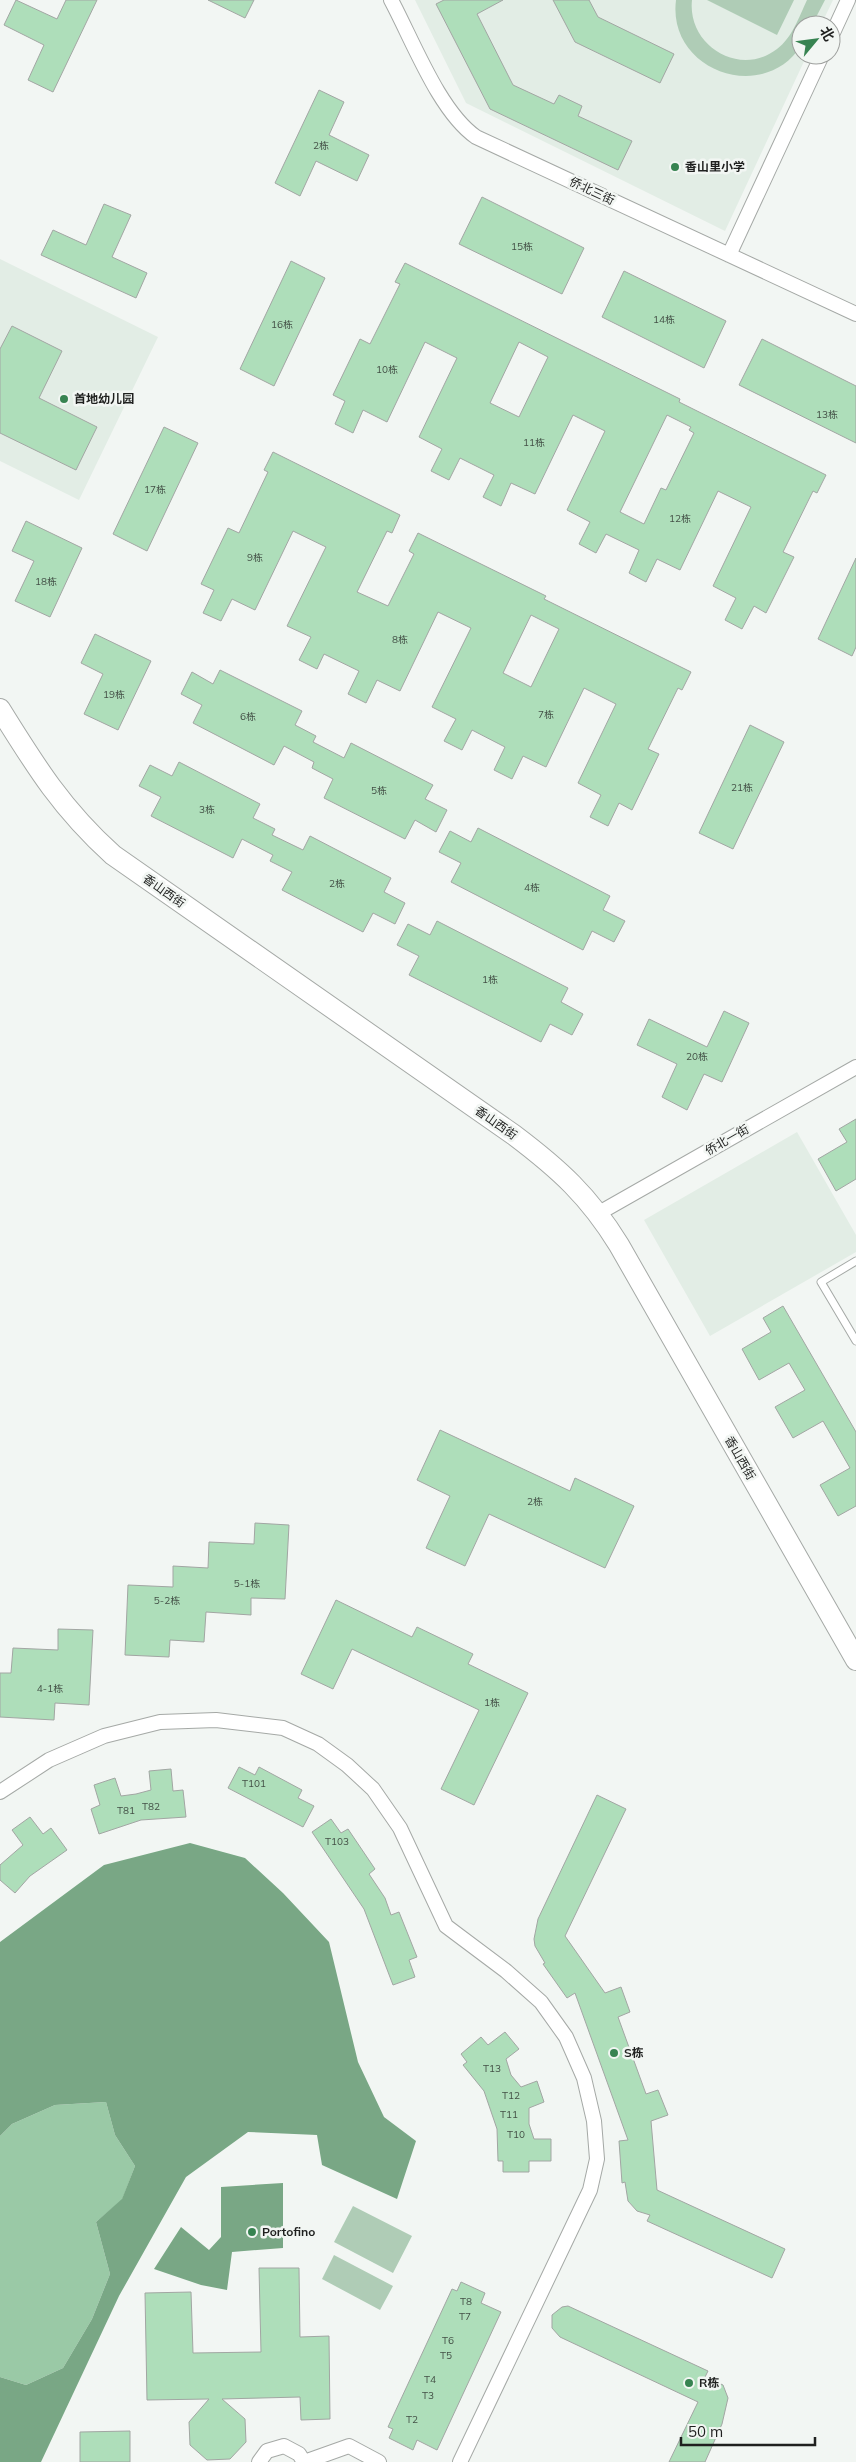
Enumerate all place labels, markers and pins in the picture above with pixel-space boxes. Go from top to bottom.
place label: 香山里小学 [685,159,745,174]
marker: 香山里小学 [669,161,681,173]
place label: 首地幼儿园 [74,391,134,406]
marker: 首地幼儿园 [58,393,70,405]
place label: S栋 [624,2045,644,2060]
marker: S栋 [608,2047,620,2059]
place label: Portofino [262,2224,315,2239]
marker: Portofino [246,2226,258,2238]
place label: R栋 [699,2375,719,2390]
marker: R栋 [683,2377,695,2389]

